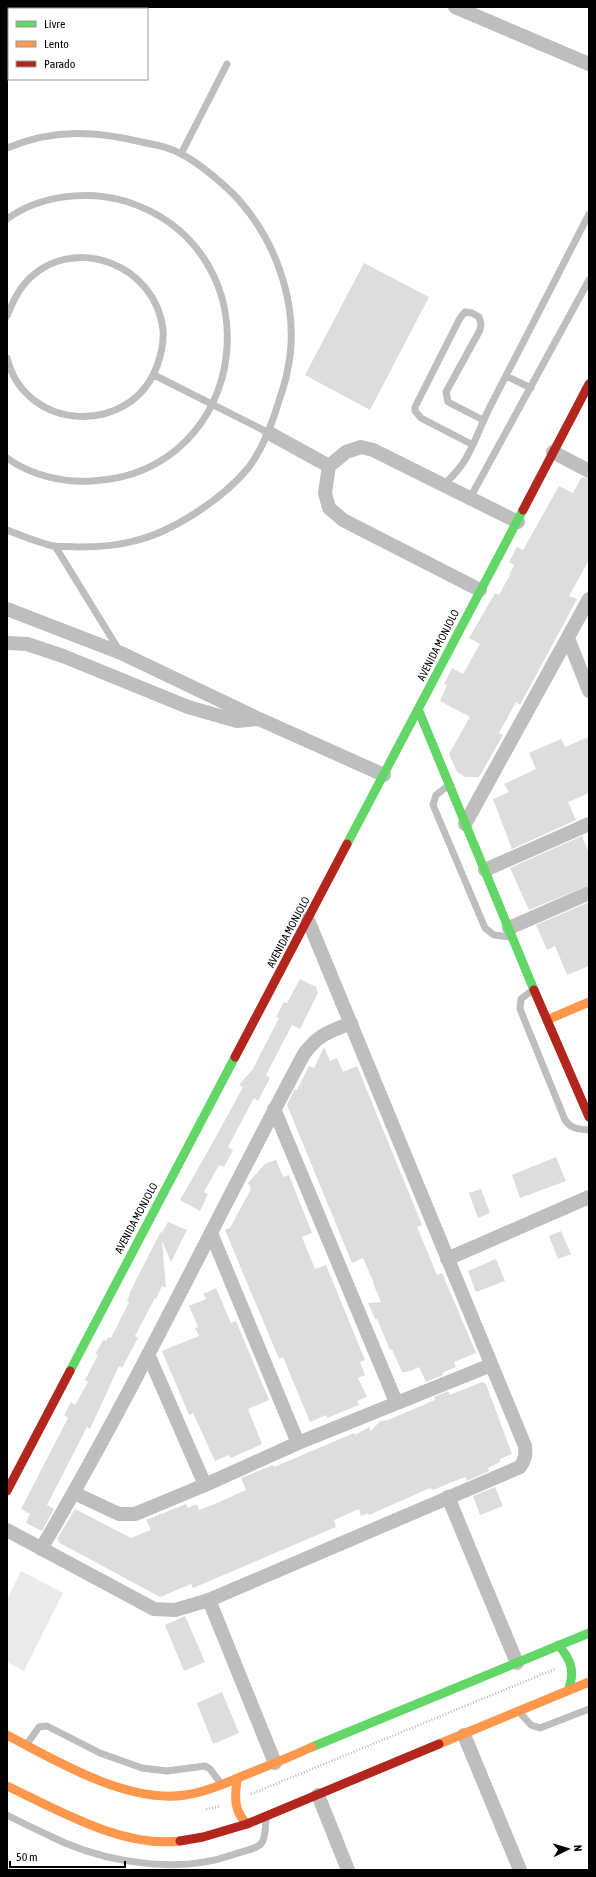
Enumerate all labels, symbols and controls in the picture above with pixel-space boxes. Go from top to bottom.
legend [8,8,148,80]
text: Livre [44,17,65,31]
text: Lento [44,37,69,51]
text: Parado [44,57,76,71]
street label: AVENIDA MONJOLO [415,607,461,683]
street label: AVENIDA MONJOLO [264,895,312,969]
street label: AVENIDA MONJOLO [112,1181,160,1255]
north arrow [548,1829,588,1869]
scale bar [10,1843,125,1869]
text: N [572,1844,584,1852]
text: 50 m [16,1850,38,1864]

